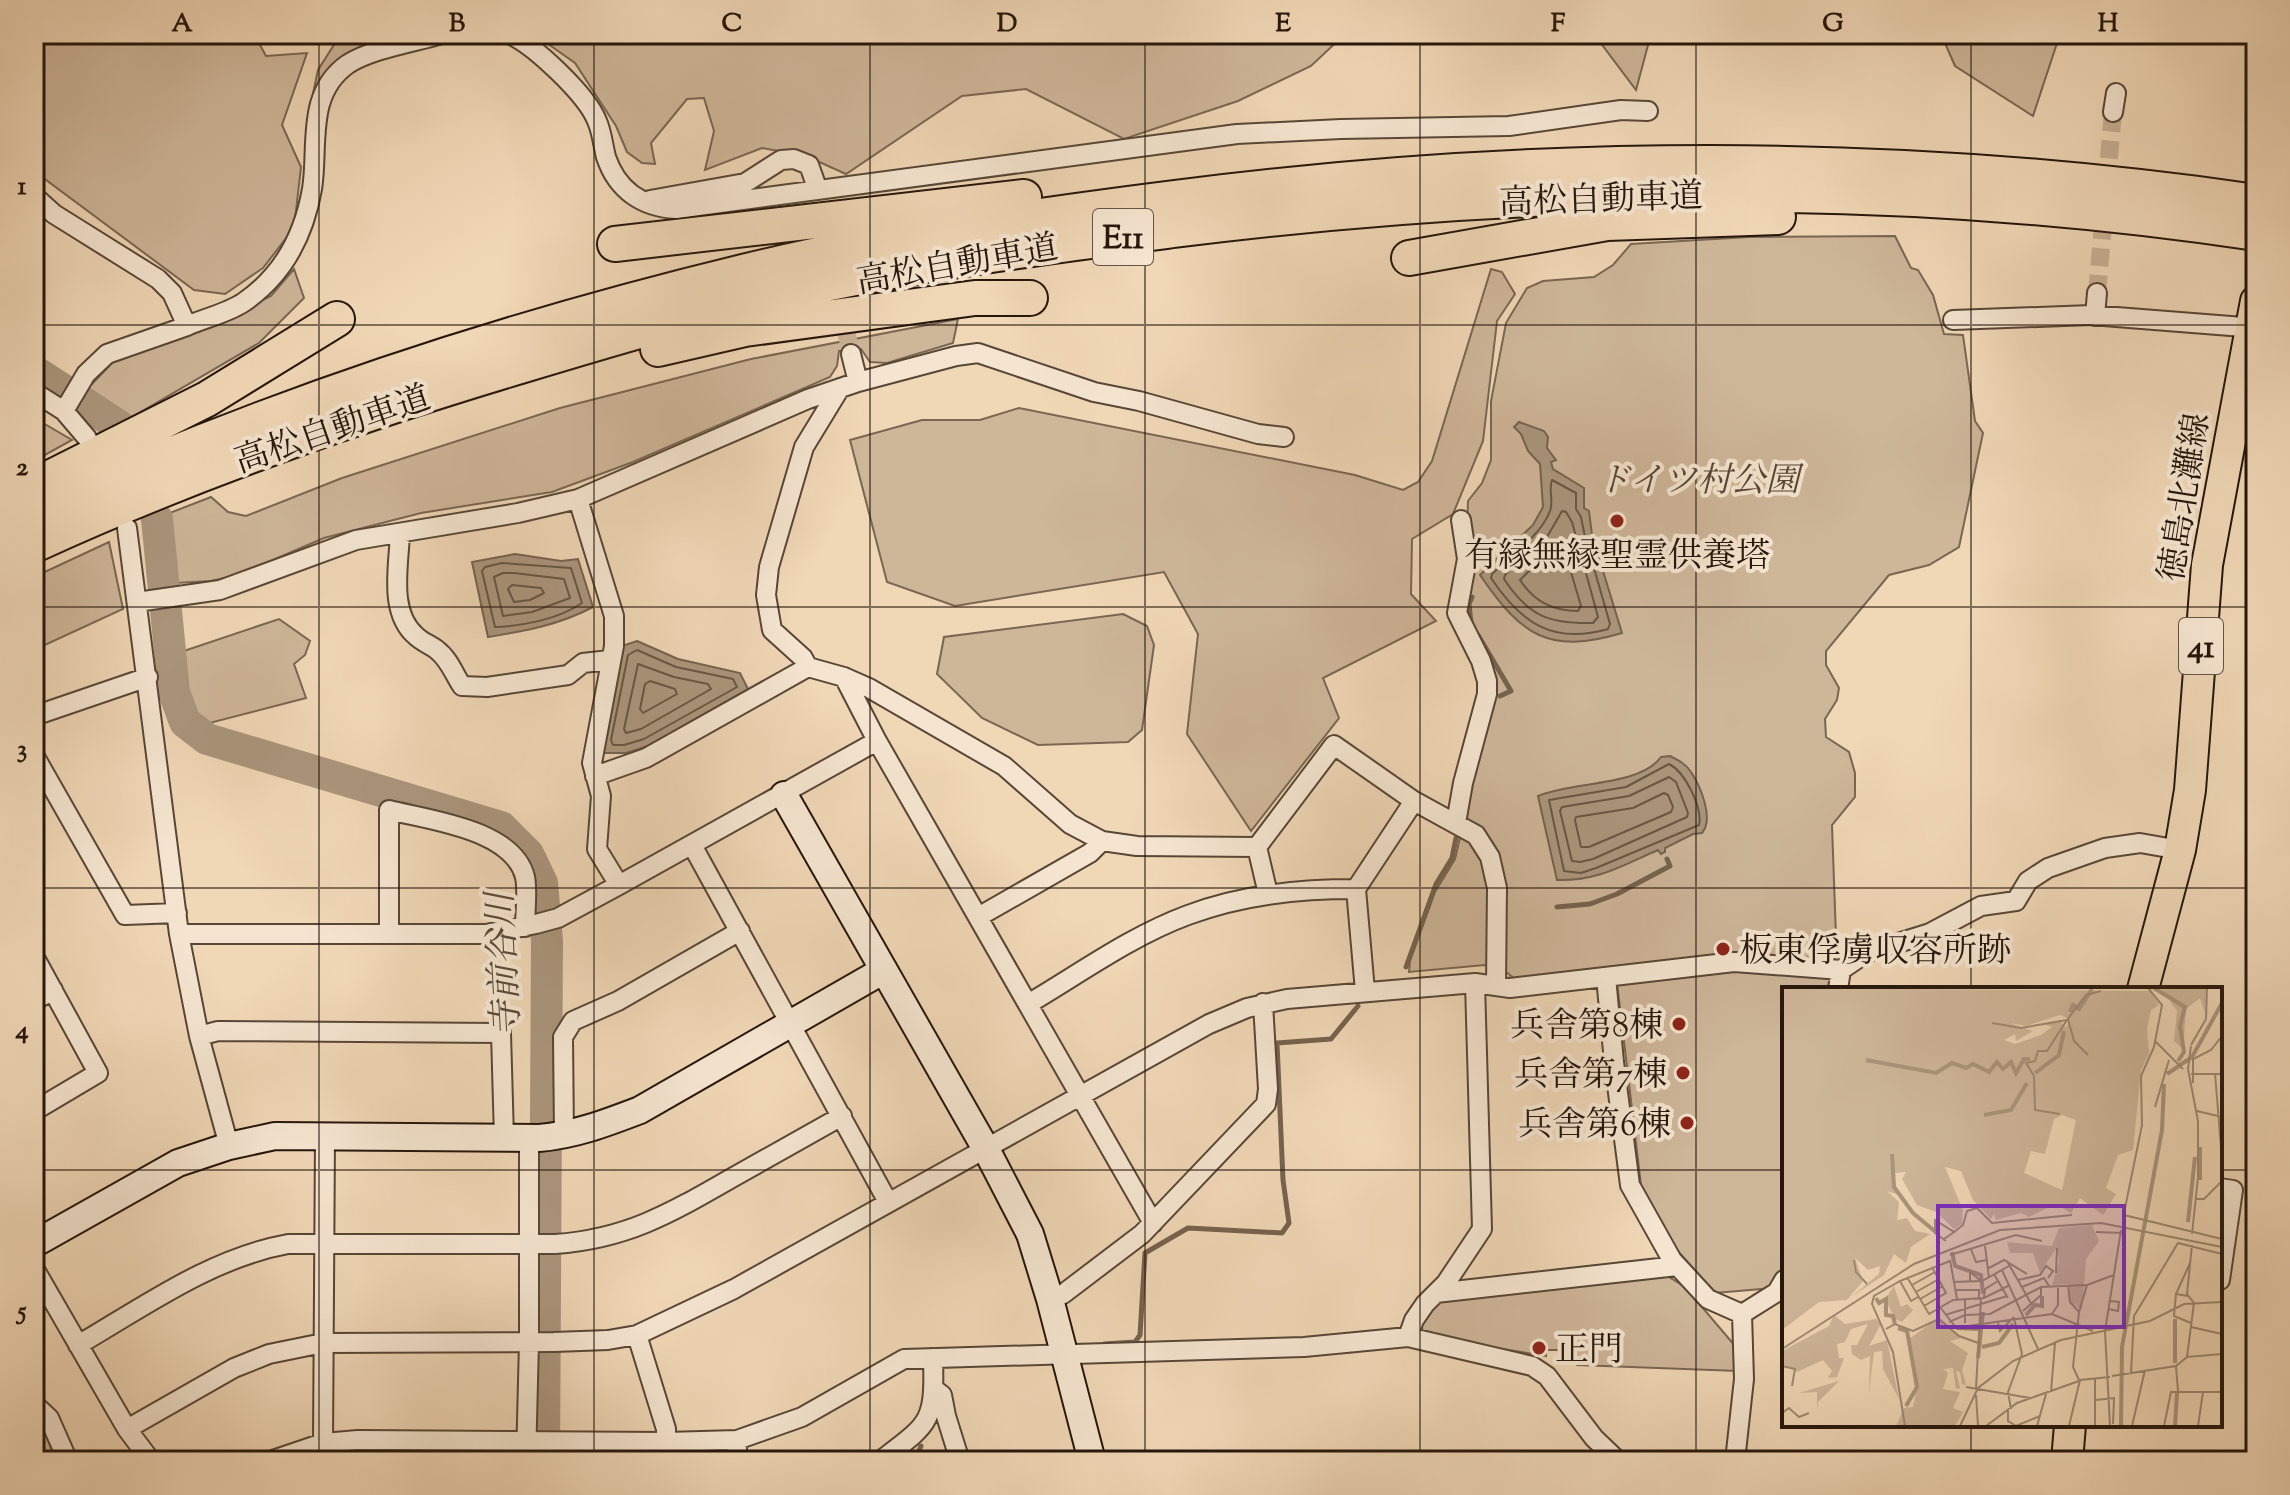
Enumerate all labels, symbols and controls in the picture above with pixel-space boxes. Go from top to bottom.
text: A [171,6,193,43]
text: B [449,6,466,43]
text: C [722,6,742,43]
text: D [997,6,1017,43]
text: E [1275,6,1291,43]
text: F [1551,6,1566,43]
text: G [1822,6,1844,43]
text: H [2098,6,2119,43]
text: 1 [18,169,27,206]
street label: 高松自動車道 [1498,173,1704,230]
road number: E11 [1093,209,1153,265]
street label: 高松自動車道 [853,225,1062,308]
street label: 高松自動車道 [229,375,438,488]
street label: 徳島北灘線 [2149,410,2224,585]
text: 2 [16,450,29,487]
park label: ドイツ村公園 [1597,458,1804,507]
marker: 有縁無縁聖霊供養塔 [1608,512,1626,530]
place label: 有縁無縁聖霊供養塔 [1464,533,1770,582]
road number: 41 [2179,618,2223,674]
text: 3 [17,732,27,769]
water label: 寺前谷川 [476,888,536,1038]
place label: 板東俘虜収容所跡 [1739,928,2011,977]
marker: 板東俘虜収容所跡 [1714,940,1732,958]
inset map [1782,987,2222,1427]
place label: 兵舎第8棟 [1510,1003,1663,1052]
text: 4 [14,1013,29,1050]
marker: 兵舎第8棟 [1670,1015,1688,1033]
place label: 兵舎第7棟 [1514,1052,1667,1101]
marker: 兵舎第7棟 [1674,1064,1692,1082]
place label: 兵舎第6棟 [1518,1102,1671,1151]
marker: 兵舎第6棟 [1678,1114,1696,1132]
text: 5 [16,1294,27,1331]
place label: 正門 [1555,1327,1623,1376]
marker: 正門 [1530,1339,1548,1357]

